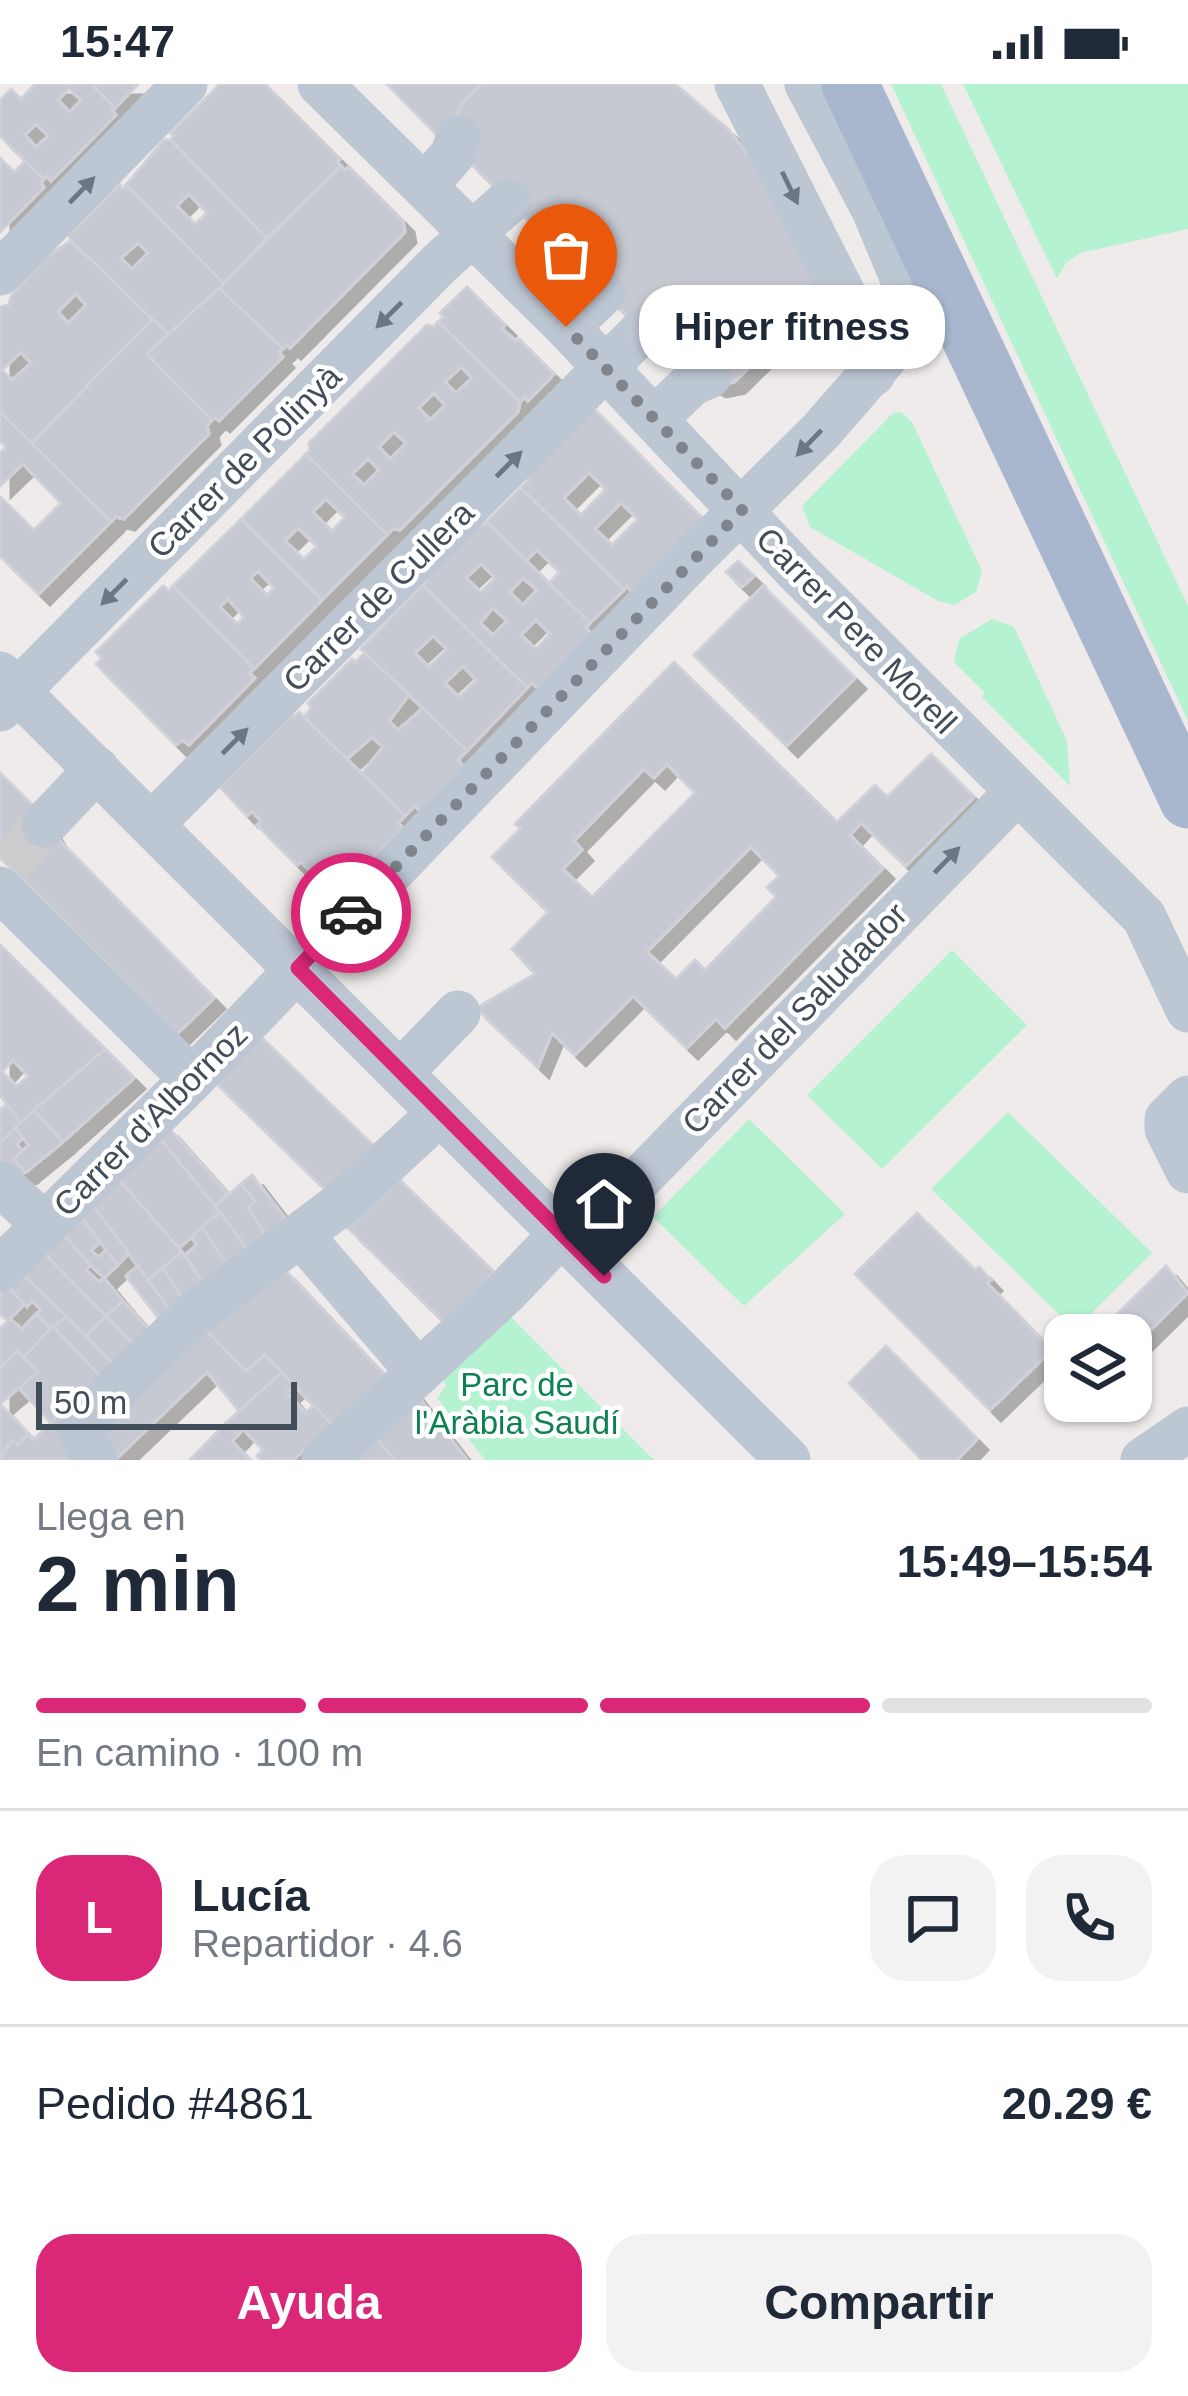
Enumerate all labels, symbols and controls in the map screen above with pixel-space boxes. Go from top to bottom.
text: 15:47 [60,16,175,67]
one-way arrow [780,171,800,205]
one-way arrow [67,176,95,205]
pin [515,204,617,327]
icon: bag [533,222,599,288]
callout: Hiper fitness [638,285,944,369]
one-way arrow [375,300,403,329]
text: Hiper fitness [674,305,910,348]
street label: Carrer de Polinyà [140,357,349,565]
one-way arrow [795,429,823,457]
one-way arrow [495,450,523,478]
street label: Carrer de Cullera [276,493,481,699]
street label: Carrer Pere Morell [749,520,964,741]
one-way arrow [101,577,129,606]
one-way arrow [220,727,248,756]
one-way arrow [933,846,961,875]
courier [291,853,411,973]
icon: car [318,880,384,946]
street label: Carrer del Saludador [675,895,914,1141]
street label: Carrer d'Albornoz [46,1015,255,1224]
pin [553,1153,655,1276]
icon: home [571,1171,637,1237]
map controls [1044,1314,1152,1422]
button: layers [1044,1314,1152,1422]
park label: Parc de l'Aràbia Saudí [415,1366,619,1441]
scale bar [36,1376,297,1429]
text: 50 m [54,1384,127,1421]
text: Llega en [36,1495,186,1538]
text: 15:49–15:54 [897,1536,1152,1587]
text: 2 min [36,1540,240,1628]
text: En camino · 100 m [36,1731,363,1774]
button: chat [870,1855,996,1981]
button: phone [1026,1855,1152,1981]
text: Lucía [192,1870,310,1921]
text: L [85,1892,113,1943]
text: Repartidor · 4.6 [192,1922,463,1965]
text: Pedido #4861 [36,2078,314,2129]
text: 20.29 € [1002,2078,1152,2129]
button: Ayuda [36,2234,582,2372]
button: Compartir [606,2234,1152,2372]

